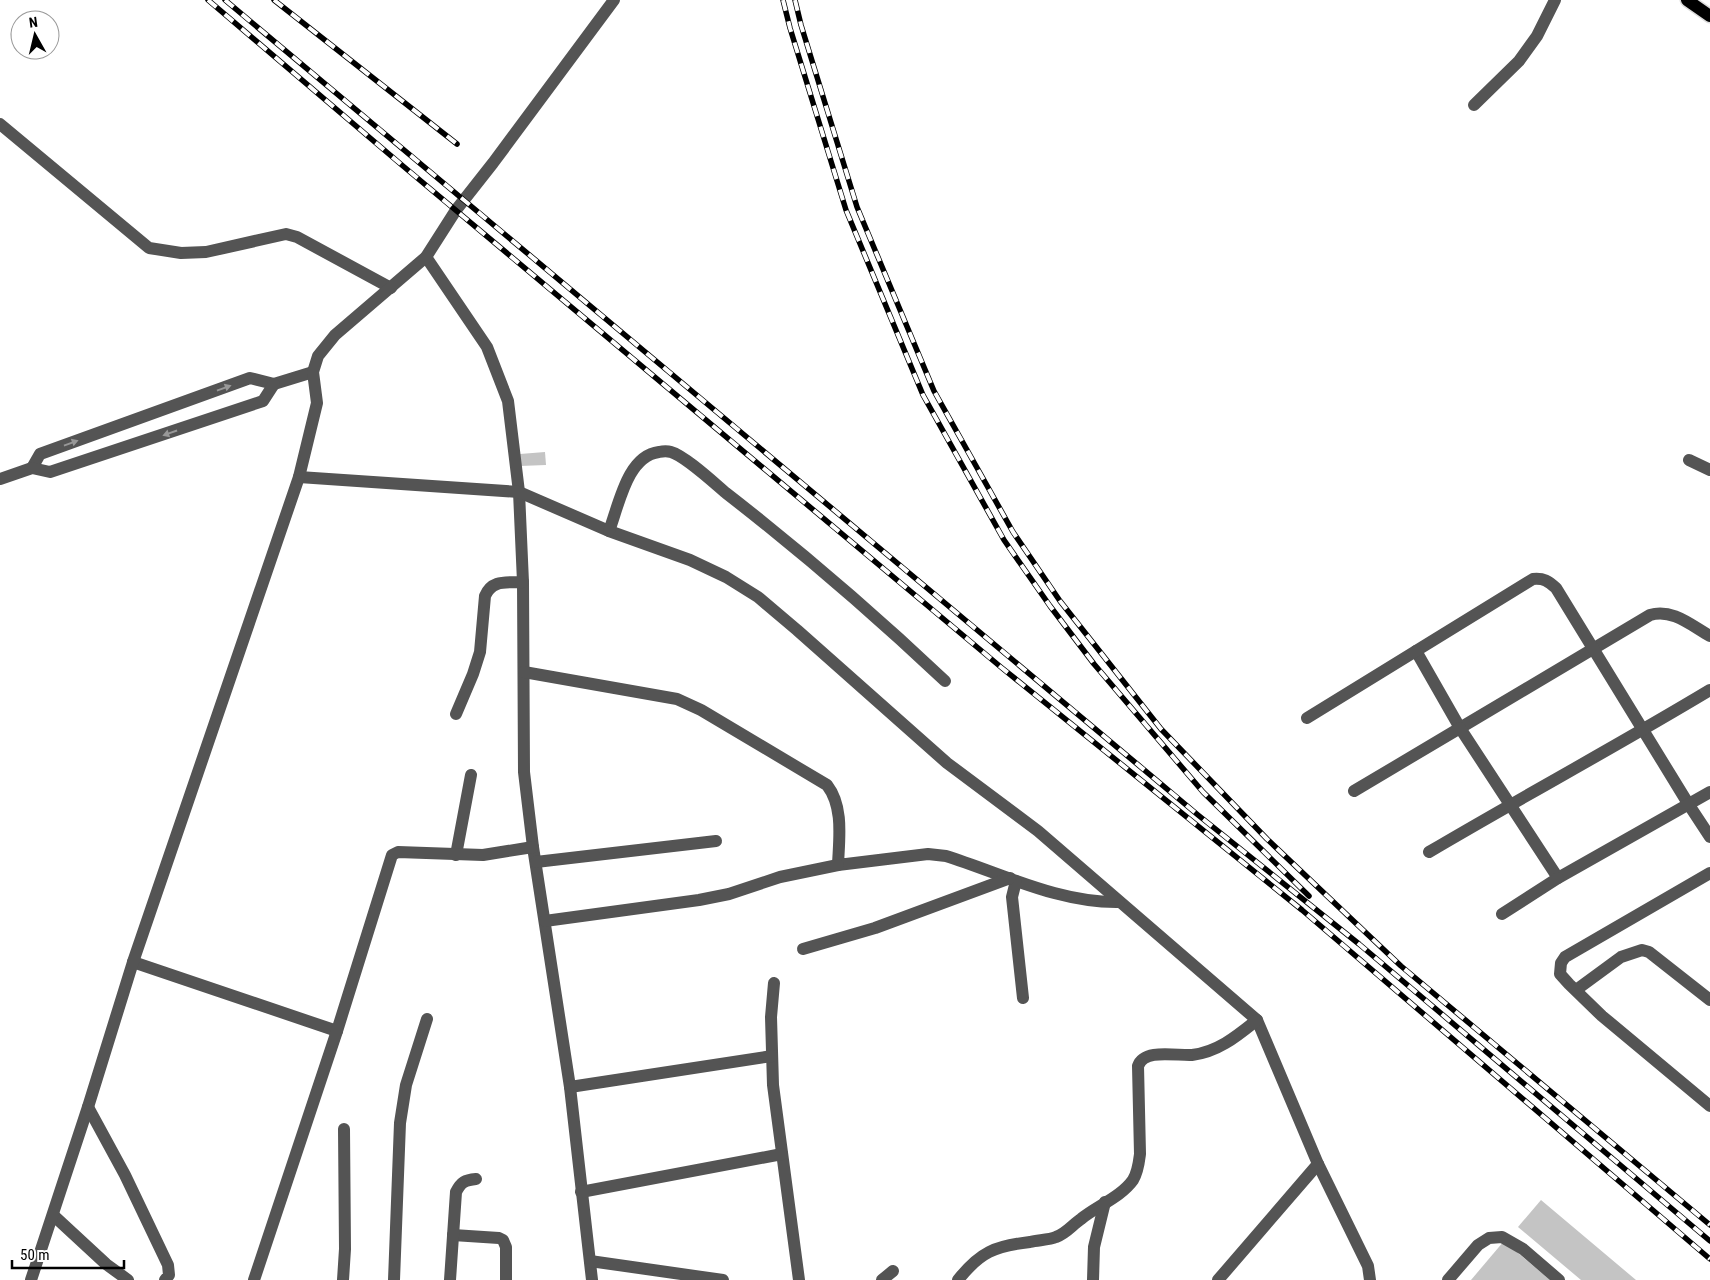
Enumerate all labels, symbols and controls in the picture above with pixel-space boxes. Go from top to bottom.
north arrow [10,10,60,60]
text: N [28,14,39,31]
one-way arrow [217,384,232,392]
one-way arrow [162,430,177,437]
one-way arrow [64,439,79,447]
scale bar [12,1238,125,1270]
text: 50 m [20,1246,50,1264]

